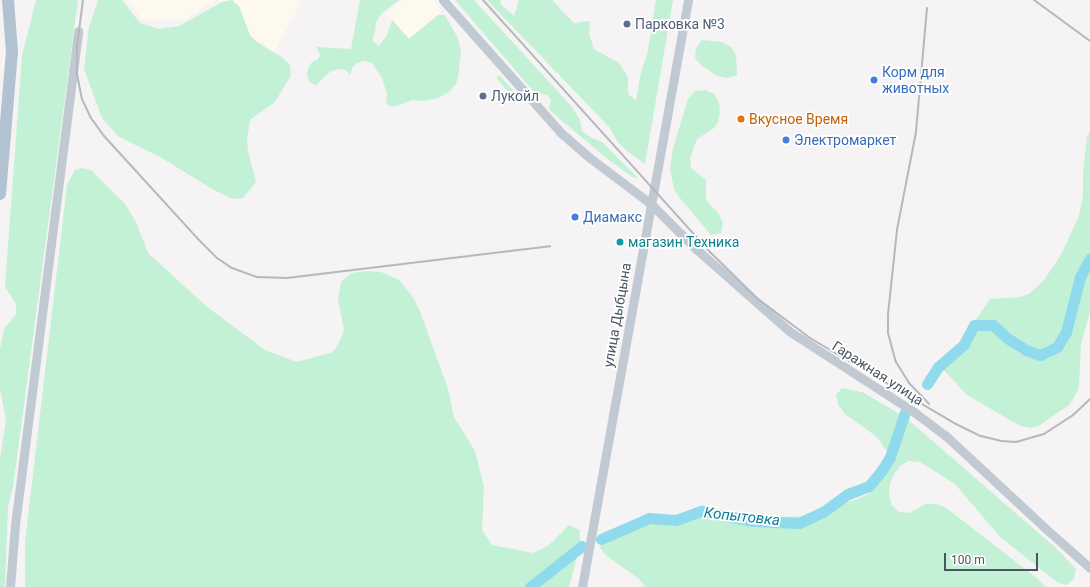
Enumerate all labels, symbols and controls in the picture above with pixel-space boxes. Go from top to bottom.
place label: Парковка №3 [635,16,725,32]
marker: Парковка №3 [622,19,632,29]
place label: Корм для животных [882,64,949,96]
marker: Корм для животных [869,75,879,85]
place label: Лукойл [491,88,539,104]
marker: Лукойл [478,91,488,101]
place label: Вкусное Время [749,111,848,127]
marker: Вкусное Время [736,114,746,124]
place label: Электромаркет [794,132,896,148]
marker: Электромаркет [781,135,791,145]
place label: Диамакс [583,209,642,225]
marker: Диамакс [570,212,580,222]
place label: магазин Техника [628,234,740,250]
marker: магазин Техника [615,237,625,247]
street label: улица Дыбцына [600,261,634,369]
street label: Гаражная улица [829,337,927,409]
water label: Копытовка [703,504,781,530]
scale bar [946,545,1040,571]
text: 100 m [951,553,985,567]

